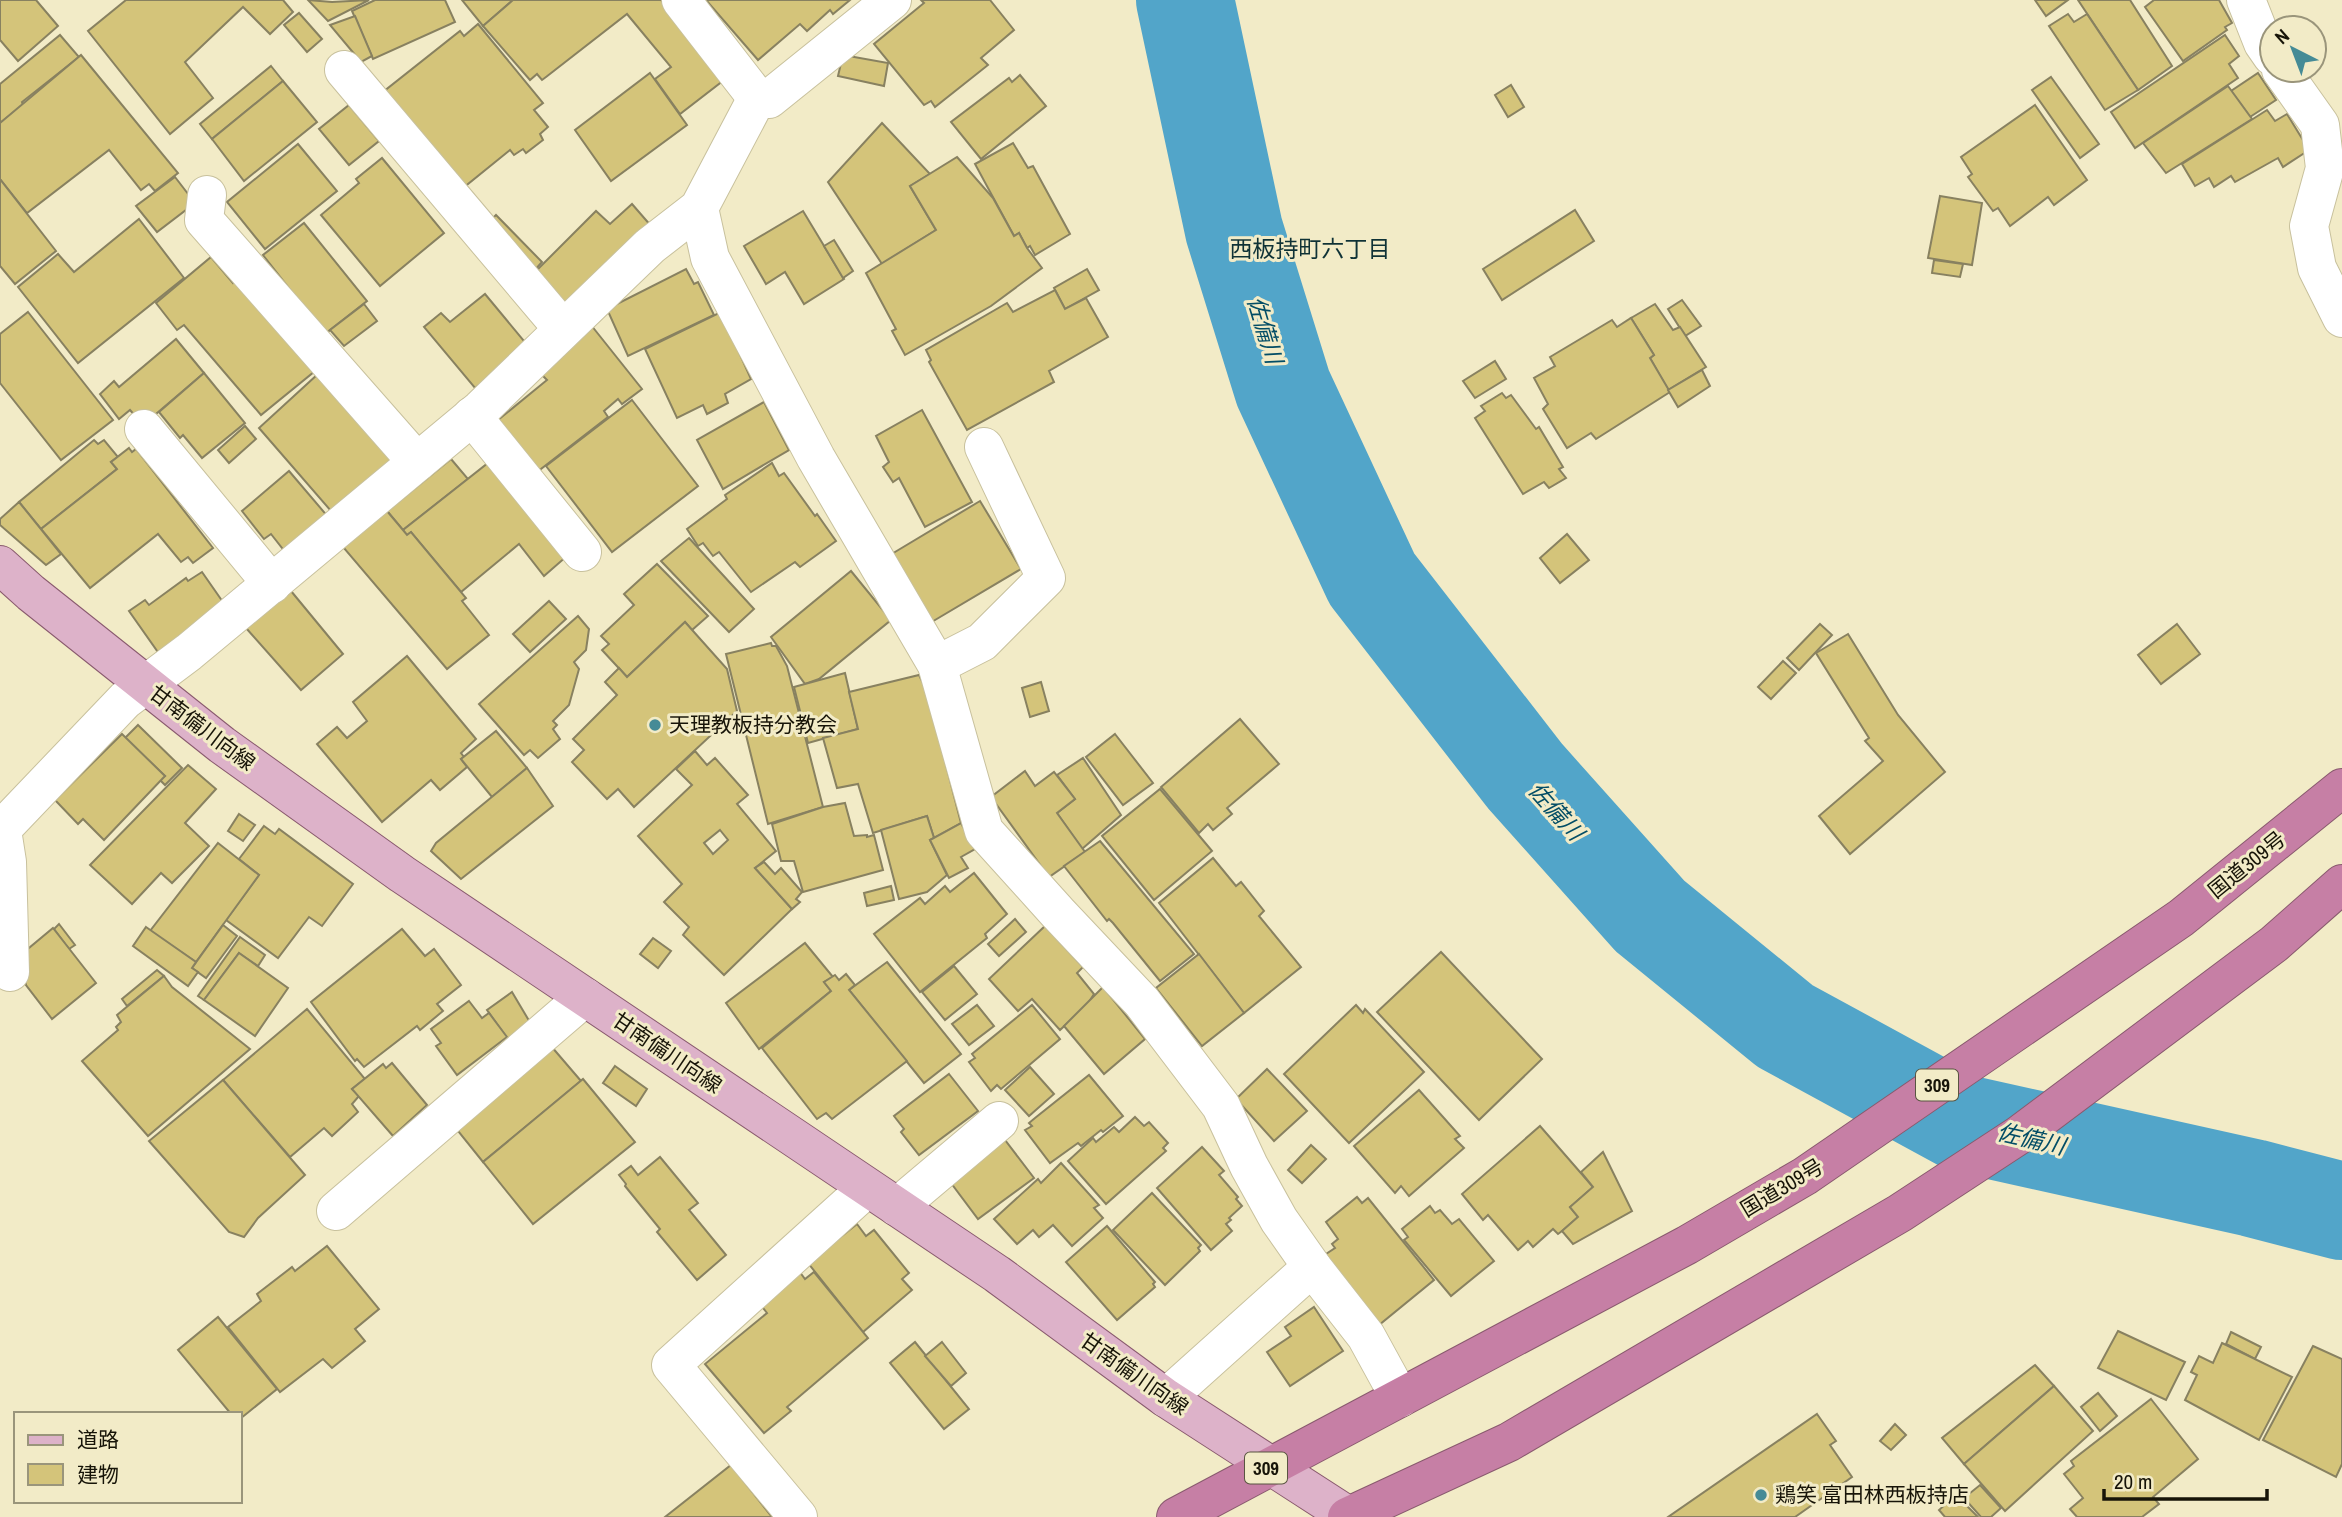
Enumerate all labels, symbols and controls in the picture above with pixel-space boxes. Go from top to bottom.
north arrow [2258,14,2328,84]
text: N [2269,23,2295,50]
district label: 西板持町六丁目 [1230,233,1391,264]
water label: 佐備川 [1241,292,1291,370]
street label: 甘南備川向線 [143,678,261,777]
place label: 天理教板持分教会 [669,710,837,739]
marker: 天理教板持分教会 [647,717,663,733]
water label: 佐備川 [1522,775,1593,849]
street label: 国道309号 [2202,824,2291,905]
street label: 甘南備川向線 [607,1005,728,1100]
road number: 309 [1916,1070,1958,1100]
water label: 佐備川 [1994,1116,2071,1162]
street label: 国道309号 [1735,1152,1829,1224]
street label: 甘南備川向線 [1074,1326,1194,1422]
legend [14,1412,242,1503]
text: 道路 [77,1425,119,1454]
road number: 309 [1245,1452,1287,1484]
scale bar [2104,1458,2267,1502]
text: 建物 [77,1460,119,1489]
text: 20 m [2114,1467,2152,1496]
place label: 鶏笑 富田林西板持店 [1775,1480,1969,1509]
marker: 鶏笑 富田林西板持店 [1753,1487,1769,1503]

